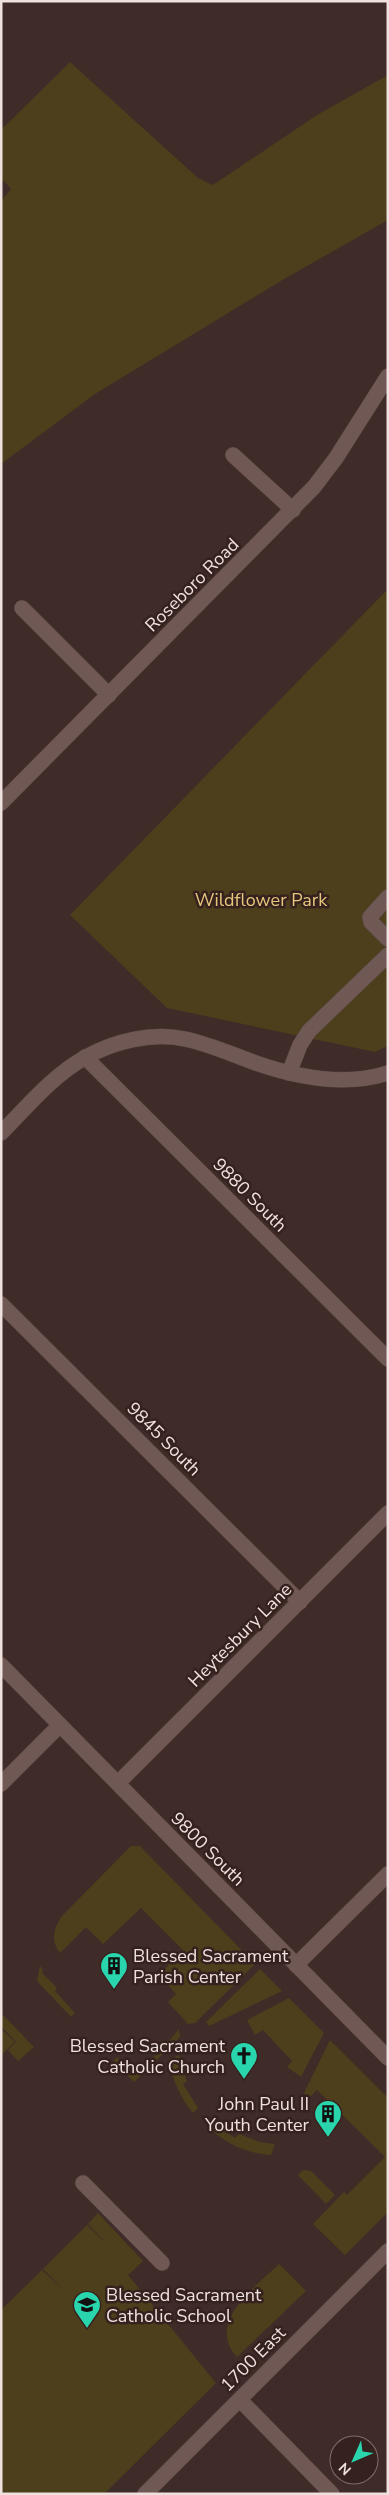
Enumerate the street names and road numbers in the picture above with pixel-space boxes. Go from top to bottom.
street label: Roseboro Road [140,533,244,637]
street label: 9880 South [208,1153,292,1237]
street label: 9845 South [122,1397,206,1481]
street label: Heytesbury Lane [183,1578,297,1692]
street label: 9800 South [166,1807,250,1891]
street label: 1700 East [215,2321,291,2397]

